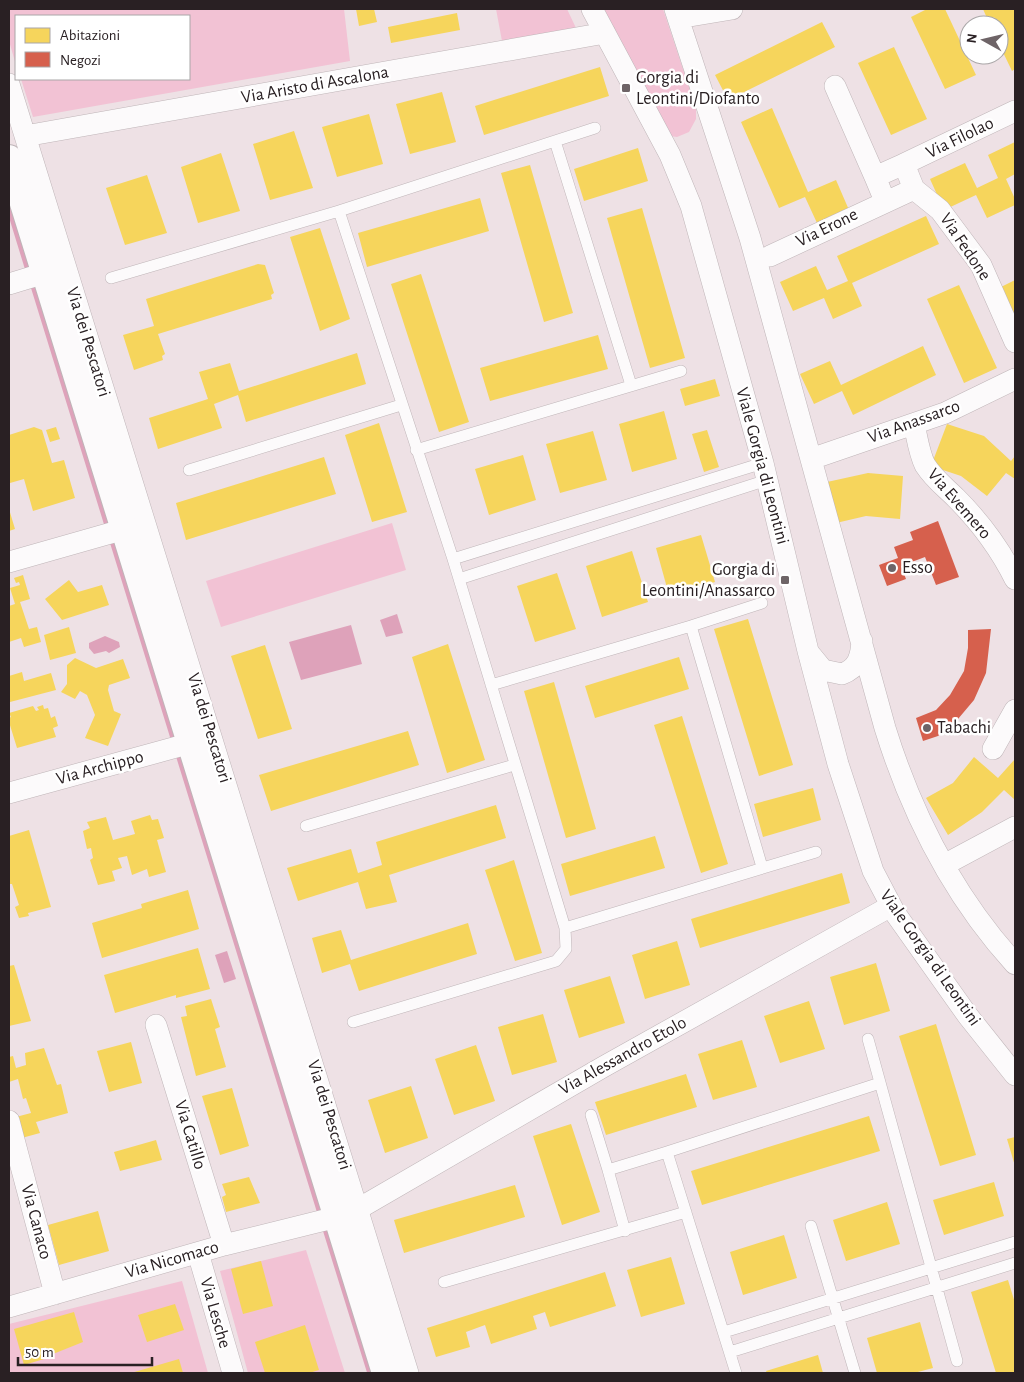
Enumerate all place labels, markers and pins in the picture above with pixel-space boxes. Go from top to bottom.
place label: Gorgia di Leontini/Diofanto [636,69,760,108]
marker: Gorgia di Leontini/Diofanto [620,82,632,94]
place label: Esso [902,559,933,577]
place label: Gorgia di Leontini/Anassarco [642,561,775,600]
marker: Esso [886,562,898,574]
marker: Gorgia di Leontini/Anassarco [779,574,791,586]
place label: Tabachi [937,719,991,737]
marker: Tabachi [921,722,933,734]

